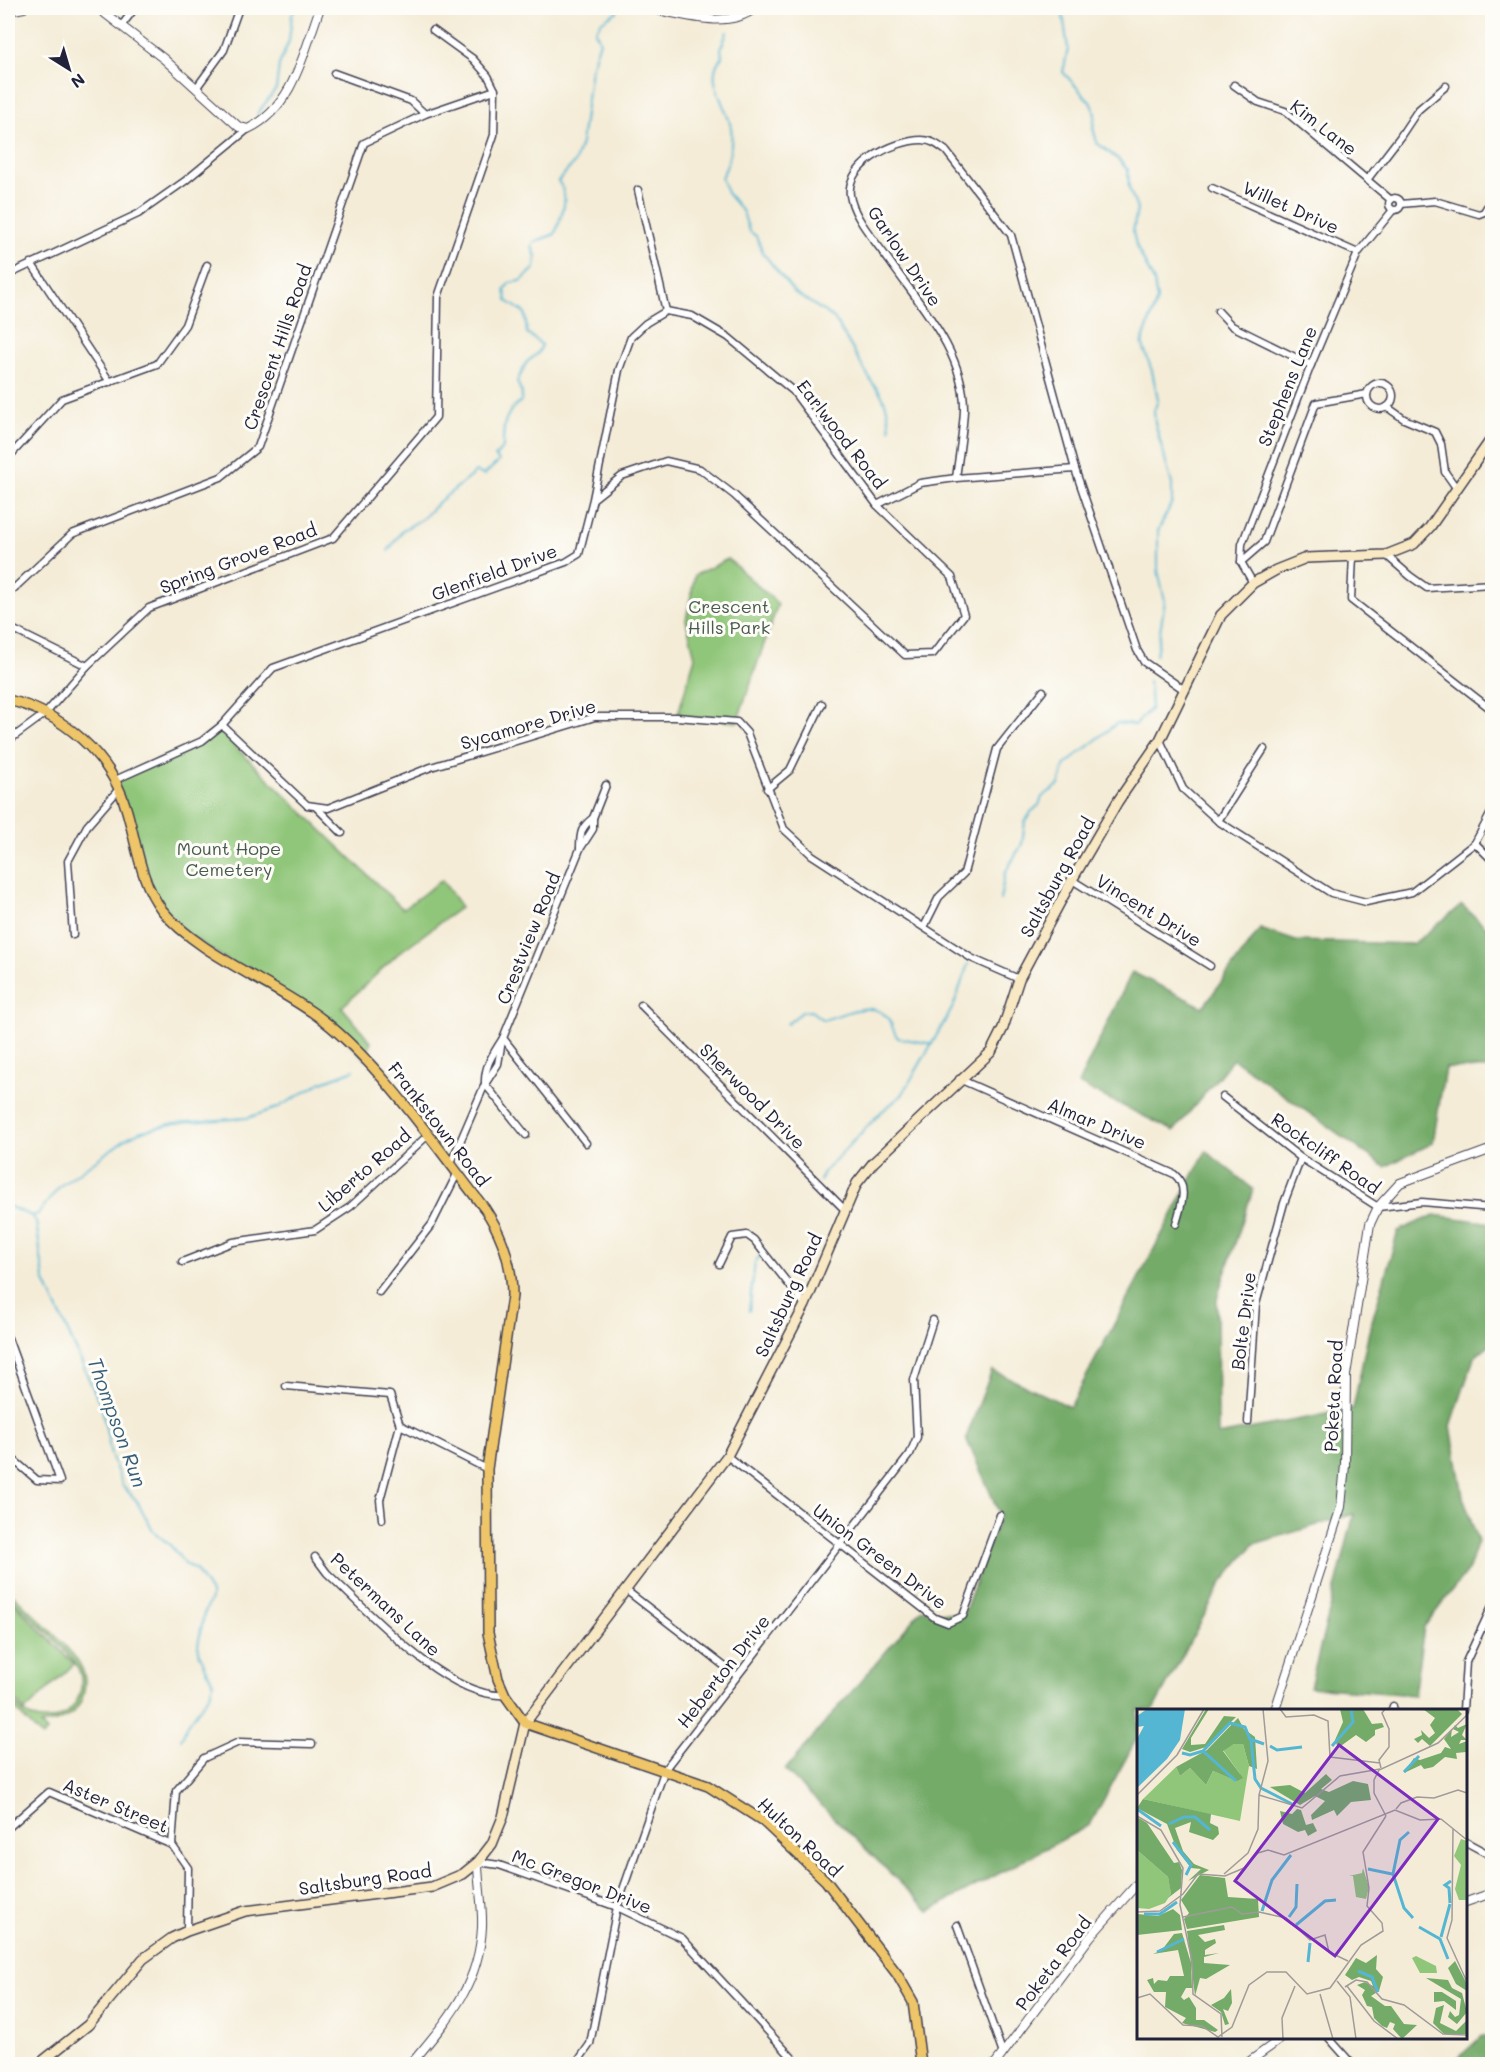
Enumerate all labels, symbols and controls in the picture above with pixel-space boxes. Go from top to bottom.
north arrow [39,39,99,99]
text: N [67,69,90,93]
street label: Kim Lane [1286,93,1362,161]
street label: Willet Drive [1239,175,1343,239]
street label: Garlow Drive [863,201,947,311]
street label: Crescent Hills Road [237,261,317,433]
street label: Stephens Lane [1252,322,1322,450]
street label: Earlwood Road [792,374,892,494]
street label: Spring Grove Road [156,517,320,599]
street label: Glenfield Drive [428,538,560,606]
park label: Crescent Hills Park [688,594,770,639]
street label: Sycamore Drive [457,693,599,755]
street label: Saltsburg Road [1014,813,1100,941]
park label: Mount Hope Cemetery [177,836,281,881]
street label: Crestview Road [491,868,565,1008]
street label: Vincent Drive [1092,868,1206,952]
street label: Sherwood Drive [695,1038,811,1154]
street label: Frankstown Road [383,1057,495,1191]
street label: Almar Drive [1044,1091,1150,1155]
street label: Rockcliff Road [1267,1107,1385,1199]
street label: Liberto Road [312,1123,416,1217]
street label: Saltsburg Road [749,1229,827,1361]
street label: Bolte Drive [1225,1271,1261,1371]
street label: Poketa Road [1318,1339,1348,1453]
water label: Thompson Run [82,1353,154,1491]
street label: Union Green Drive [808,1498,952,1614]
street label: Petermans Lane [326,1547,446,1661]
street label: Heberton Drive [671,1609,775,1733]
inset map [1137,1709,1467,2039]
street label: Aster Street [60,1772,172,1838]
street label: Hulton Road [753,1792,847,1882]
street label: Mc Gregor Drive [509,1843,655,1919]
street label: Saltsburg Road [297,1858,433,1900]
street label: Poketa Road [1010,1911,1096,2015]

